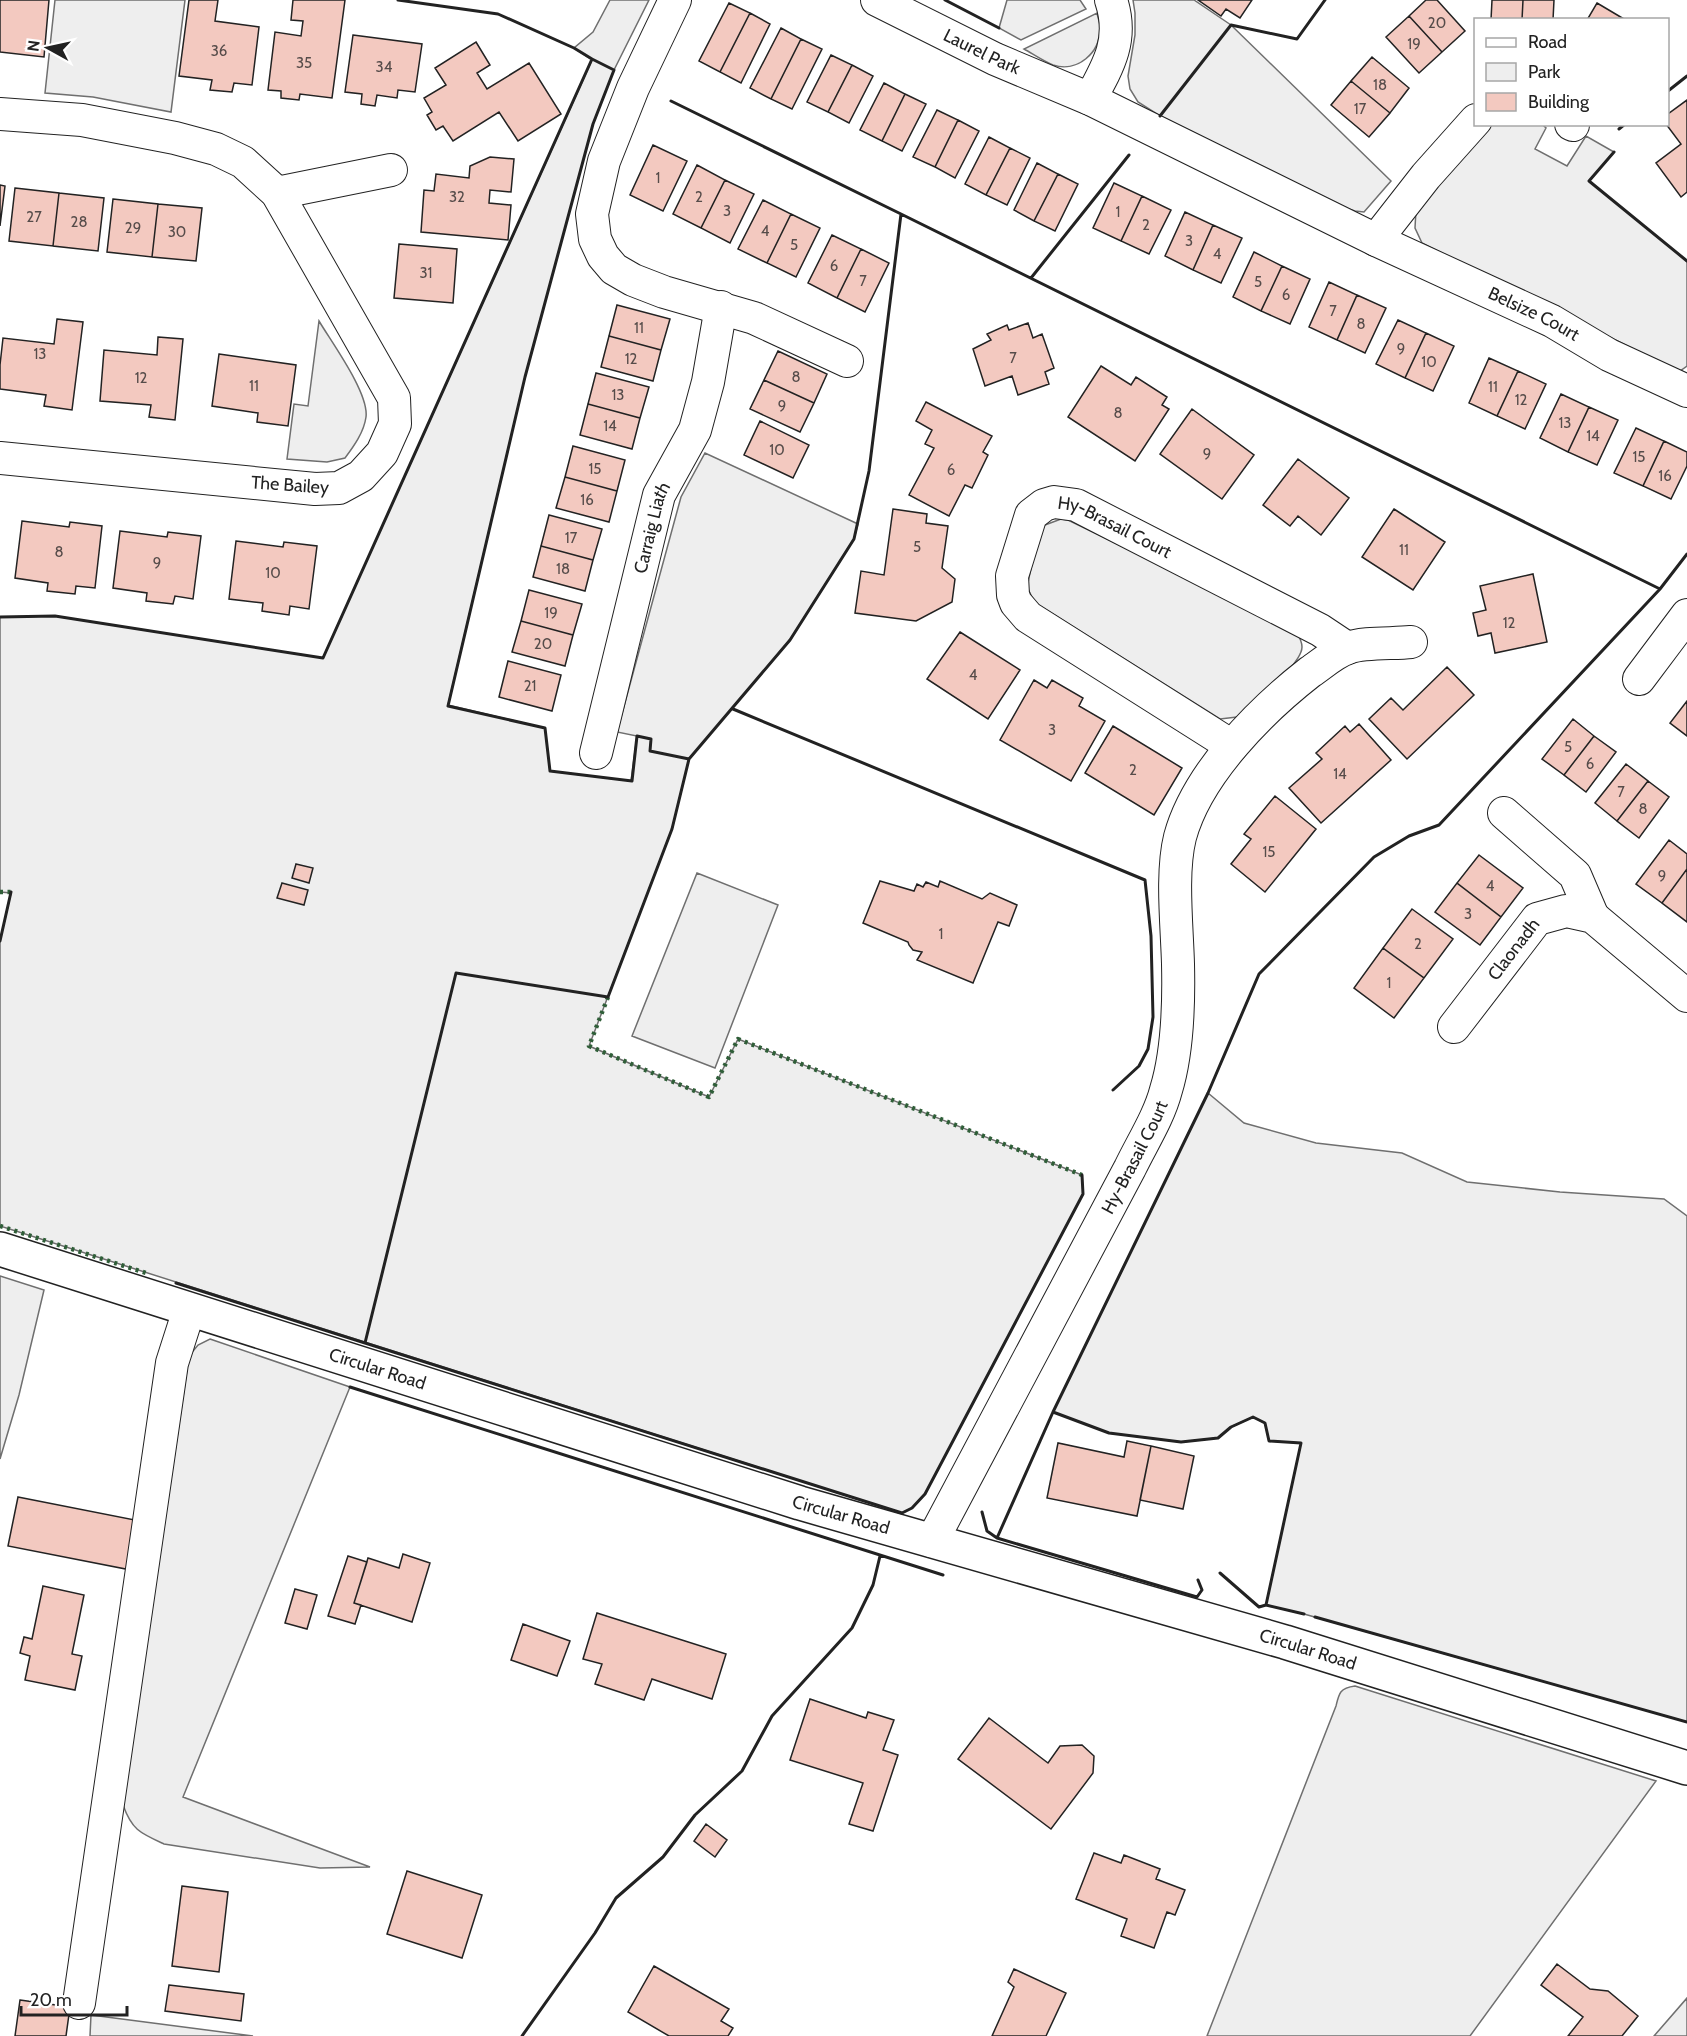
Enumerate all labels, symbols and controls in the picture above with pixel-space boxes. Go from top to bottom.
house number: 20 [1428,14,1446,32]
north arrow [18,18,78,78]
legend [1474,18,1669,126]
street label: Laurel Park [940,24,1024,80]
text: Road [1528,31,1567,53]
house number: 19 [1407,35,1421,53]
text: N [23,39,44,53]
house number: 36 [211,42,227,60]
house number: 35 [296,54,312,72]
house number: 34 [376,58,393,76]
text: Park [1528,61,1561,83]
house number: 18 [1373,76,1387,94]
text: Building [1528,91,1590,113]
house number: 17 [1354,100,1367,118]
house number: 1 [656,169,660,187]
house number: 32 [449,188,465,206]
house number: 2 [695,188,703,206]
house number: 3 [723,202,731,220]
house number: 1 [1116,203,1120,221]
house number: 27 [26,208,42,226]
house number: 28 [71,213,87,231]
house number: 2 [1142,216,1150,234]
house number: 29 [125,219,141,237]
house number: 4 [761,222,770,240]
house number: 30 [168,223,186,241]
house number: 3 [1185,232,1193,250]
house number: 5 [790,236,798,254]
house number: 4 [1213,245,1222,263]
house number: 6 [830,257,838,275]
house number: 31 [419,264,433,282]
house number: 7 [859,272,867,290]
house number: 5 [1254,273,1262,291]
street label: Belsize Court [1485,282,1583,346]
house number: 6 [1282,286,1290,304]
house number: 7 [1329,302,1337,320]
house number: 8 [1356,315,1366,333]
house number: 11 [634,319,644,337]
house number: 9 [1397,340,1405,358]
house number: 13 [33,345,47,363]
house number: 7 [1009,349,1017,367]
house number: 12 [625,350,638,368]
house number: 10 [1421,353,1437,371]
house number: 8 [791,368,801,386]
house number: 12 [135,369,148,387]
house number: 11 [249,377,259,395]
house number: 11 [1488,378,1498,396]
house number: 13 [611,386,625,404]
house number: 12 [1515,391,1528,409]
house number: 9 [778,397,786,415]
house number: 8 [1113,404,1123,422]
house number: 13 [1558,414,1572,432]
house number: 14 [603,417,617,435]
house number: 14 [1586,427,1600,445]
house number: 10 [769,441,785,459]
house number: 9 [1203,445,1211,463]
house number: 15 [1632,448,1646,466]
house number: 15 [588,460,602,478]
house number: 6 [947,461,955,479]
house number: 16 [1658,467,1672,485]
street label: The Bailey [250,471,330,499]
street label: Carraig Liath [629,478,675,576]
house number: 16 [580,491,594,509]
street label: Hy-Brasail Court [1056,492,1175,563]
house number: 17 [565,529,578,547]
house number: 5 [913,538,921,556]
house number: 11 [1399,541,1409,559]
house number: 8 [54,543,64,561]
house number: 9 [153,554,161,572]
house number: 18 [556,560,570,578]
house number: 10 [265,564,281,582]
house number: 19 [544,604,558,622]
house number: 12 [1503,614,1516,632]
house number: 20 [534,635,552,653]
house number: 4 [969,666,978,684]
house number: 21 [524,677,536,695]
house number: 3 [1048,721,1056,739]
house number: 5 [1564,738,1572,756]
house number: 6 [1586,755,1594,773]
house number: 2 [1129,761,1137,779]
house number: 14 [1333,765,1347,783]
house number: 7 [1617,783,1625,801]
house number: 8 [1638,800,1648,818]
house number: 15 [1262,843,1276,861]
house number: 9 [1658,867,1666,885]
house number: 4 [1486,877,1495,895]
house number: 3 [1464,905,1472,923]
street label: Claonadh [1483,914,1544,985]
house number: 1 [939,925,943,943]
house number: 2 [1414,935,1422,953]
house number: 1 [1387,974,1391,992]
street label: Hy-Brasail Court [1097,1098,1173,1218]
street label: Circular Road [326,1343,429,1394]
street label: Circular Road [790,1490,892,1539]
street label: Circular Road [1257,1624,1359,1675]
scale bar [21,1979,128,2017]
text: 20 m [30,1989,72,2011]

